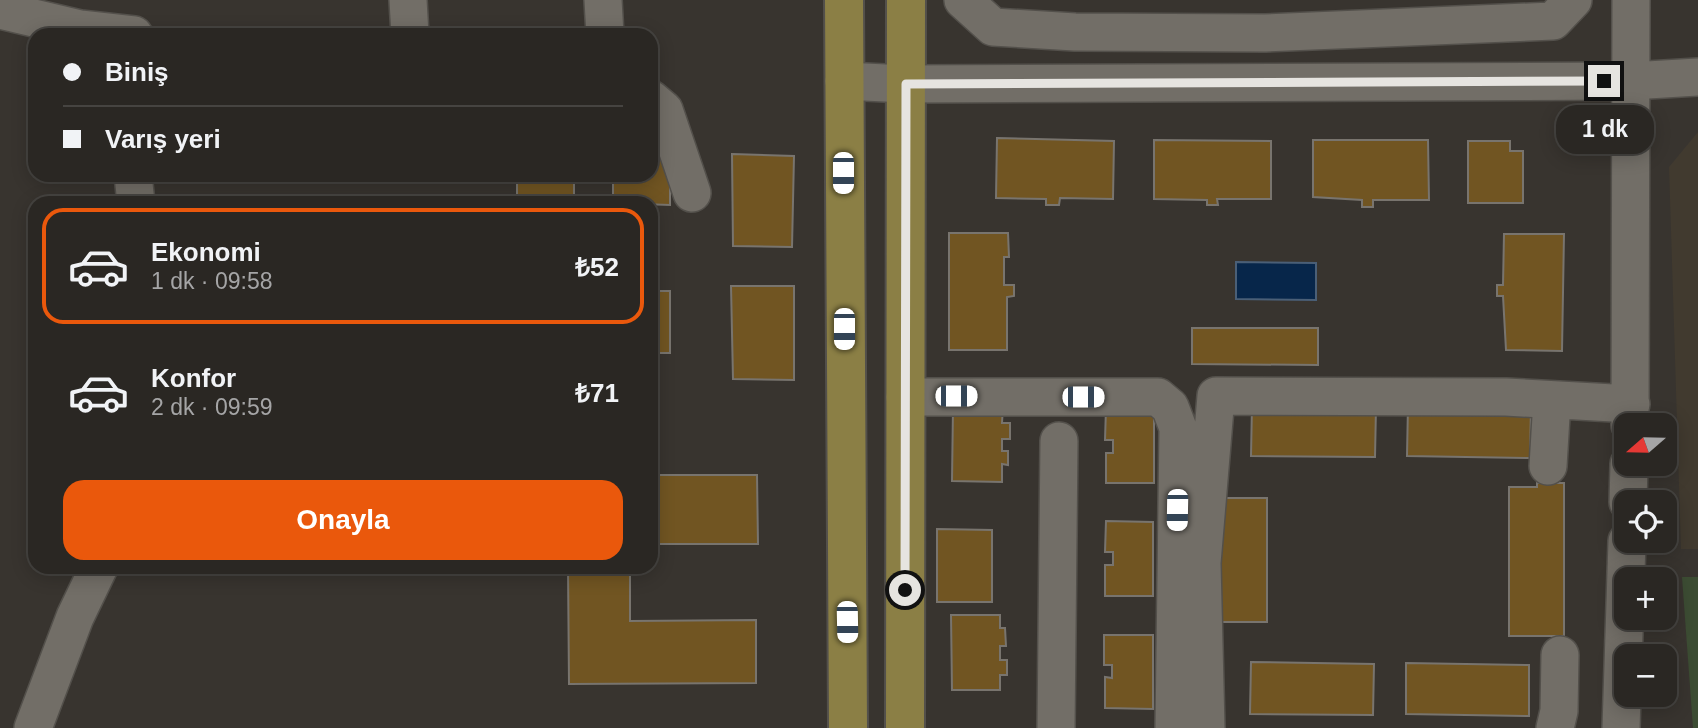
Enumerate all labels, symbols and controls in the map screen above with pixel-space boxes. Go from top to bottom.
text: Biniş [105,57,169,87]
route end [1588,65,1620,97]
callout: 1 dk [1555,106,1653,154]
text: 1 dk [1582,116,1628,142]
text: Varış yeri [105,124,221,154]
car [833,152,854,194]
icon: car [67,235,130,298]
text: Ekonomi [151,237,261,267]
text: ₺52 [575,252,619,282]
text: 1 dk · 09:58 [151,268,272,294]
car [834,308,855,350]
icon: car [67,361,130,424]
text: Konfor [151,363,236,393]
text: ₺71 [575,378,619,408]
car [936,386,978,407]
car [1063,387,1105,408]
text: 2 dk · 09:59 [151,394,272,420]
north arrow [1614,413,1676,476]
map controls [1614,413,1677,707]
button: Onayla [63,480,623,560]
car [1167,489,1188,531]
button: locate [1614,490,1677,553]
button: + [1614,567,1677,630]
route start [889,574,921,606]
car [837,601,858,643]
button: − [1614,644,1677,707]

